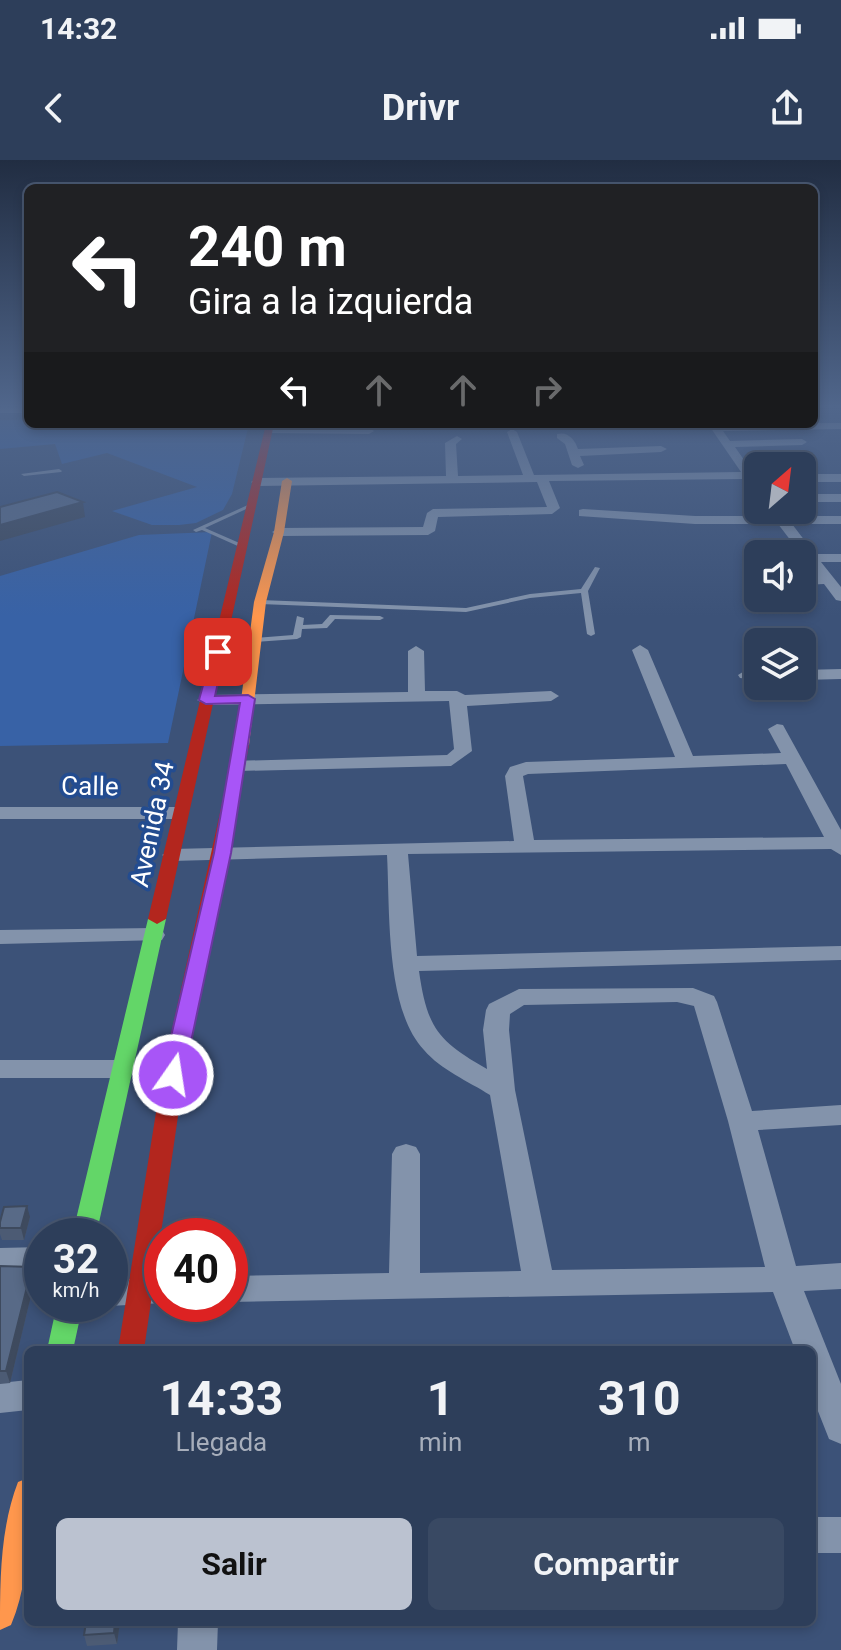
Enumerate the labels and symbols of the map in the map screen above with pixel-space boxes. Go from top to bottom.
north arrow [744,452,816,524]
pin [184,618,252,686]
street label: Avenida 34 [124,758,180,890]
street label: Calle [61,771,119,801]
position arrow [131,1033,215,1117]
speed limit sign: 40 [144,1218,248,1322]

